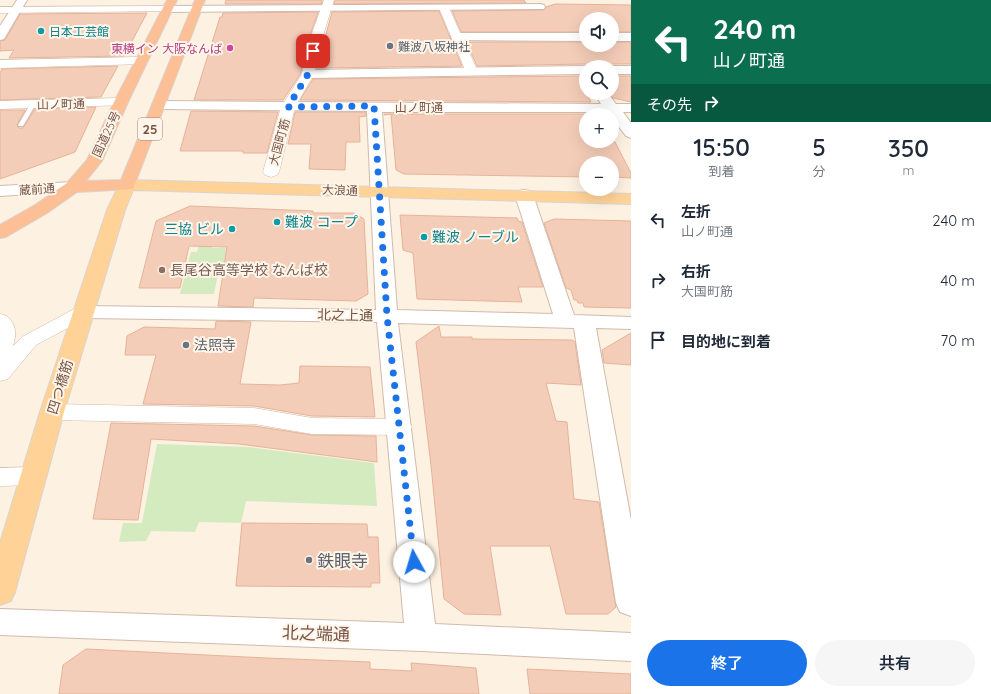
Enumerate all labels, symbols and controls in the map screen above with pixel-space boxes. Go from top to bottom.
text: 240 m [713,11,796,46]
map controls [579,12,619,196]
button: sound [579,12,619,52]
icon: left [647,16,699,68]
place label: 日本工芸館 [49,24,109,39]
marker: 日本工芸館 [36,26,46,36]
pin [296,34,330,68]
place label: 難波八坂神社 [398,39,470,54]
icon: arrive [302,40,324,62]
place label: 東横イン 大阪なんば [111,41,222,56]
marker: 難波八坂神社 [385,41,395,51]
marker: 東横イン 大阪なんば [225,43,235,53]
text: 山ノ町通 [713,49,785,72]
button: search [579,60,619,100]
icon: right [700,92,722,114]
text: その先 [647,95,692,114]
street label: 山ノ町通 [37,96,85,112]
street label: 山ノ町通 [395,100,443,115]
button: + [579,108,619,148]
street label: 国道25号 [89,109,123,159]
street label: 大国町筋 [266,117,292,167]
road number: 25 [138,118,162,140]
text: 15:50 [693,132,750,162]
text: 5 [812,132,826,162]
text: 350 [888,133,929,163]
button: − [579,156,619,196]
text: m [902,162,914,178]
text: 到着 [709,163,735,179]
text: 分 [812,163,825,179]
street label: 蔵前通 [19,180,55,198]
street label: 大浪通 [322,182,358,198]
text: 左折 [681,202,711,221]
icon: left [647,209,669,231]
text: 240 m [932,211,975,230]
place label: 難波 コープ [285,213,358,231]
marker: 難波 コープ [272,217,282,227]
place label: 三協 ビル [164,220,224,238]
text: 山ノ町通 [681,223,733,239]
marker: 三協 ビル [227,224,237,234]
place label: 難波 ノーブル [432,228,519,246]
marker: 難波 ノーブル [419,232,429,242]
place label: 長尾谷高等学校 なんば校 [170,261,328,279]
text: 右折 [681,262,711,281]
marker: 長尾谷高等学校 なんば校 [157,265,167,275]
icon: right [647,269,669,291]
text: 40 m [940,271,975,290]
text: 大国町筋 [681,283,733,299]
street label: 北之上通 [317,306,373,324]
icon: arrive [647,329,669,351]
text: 70 m [941,331,975,350]
text: 目的地に到着 [681,332,771,351]
place label: 法照寺 [194,336,236,354]
marker: 法照寺 [181,340,191,350]
street label: 四つ橋筋 [43,358,77,416]
position arrow [393,541,435,583]
place label: 鉄眼寺 [317,550,368,571]
marker: 鉄眼寺 [304,555,314,565]
street label: 北之端通 [282,621,350,645]
button: 終了 [647,640,807,686]
button: 共有 [815,640,975,686]

